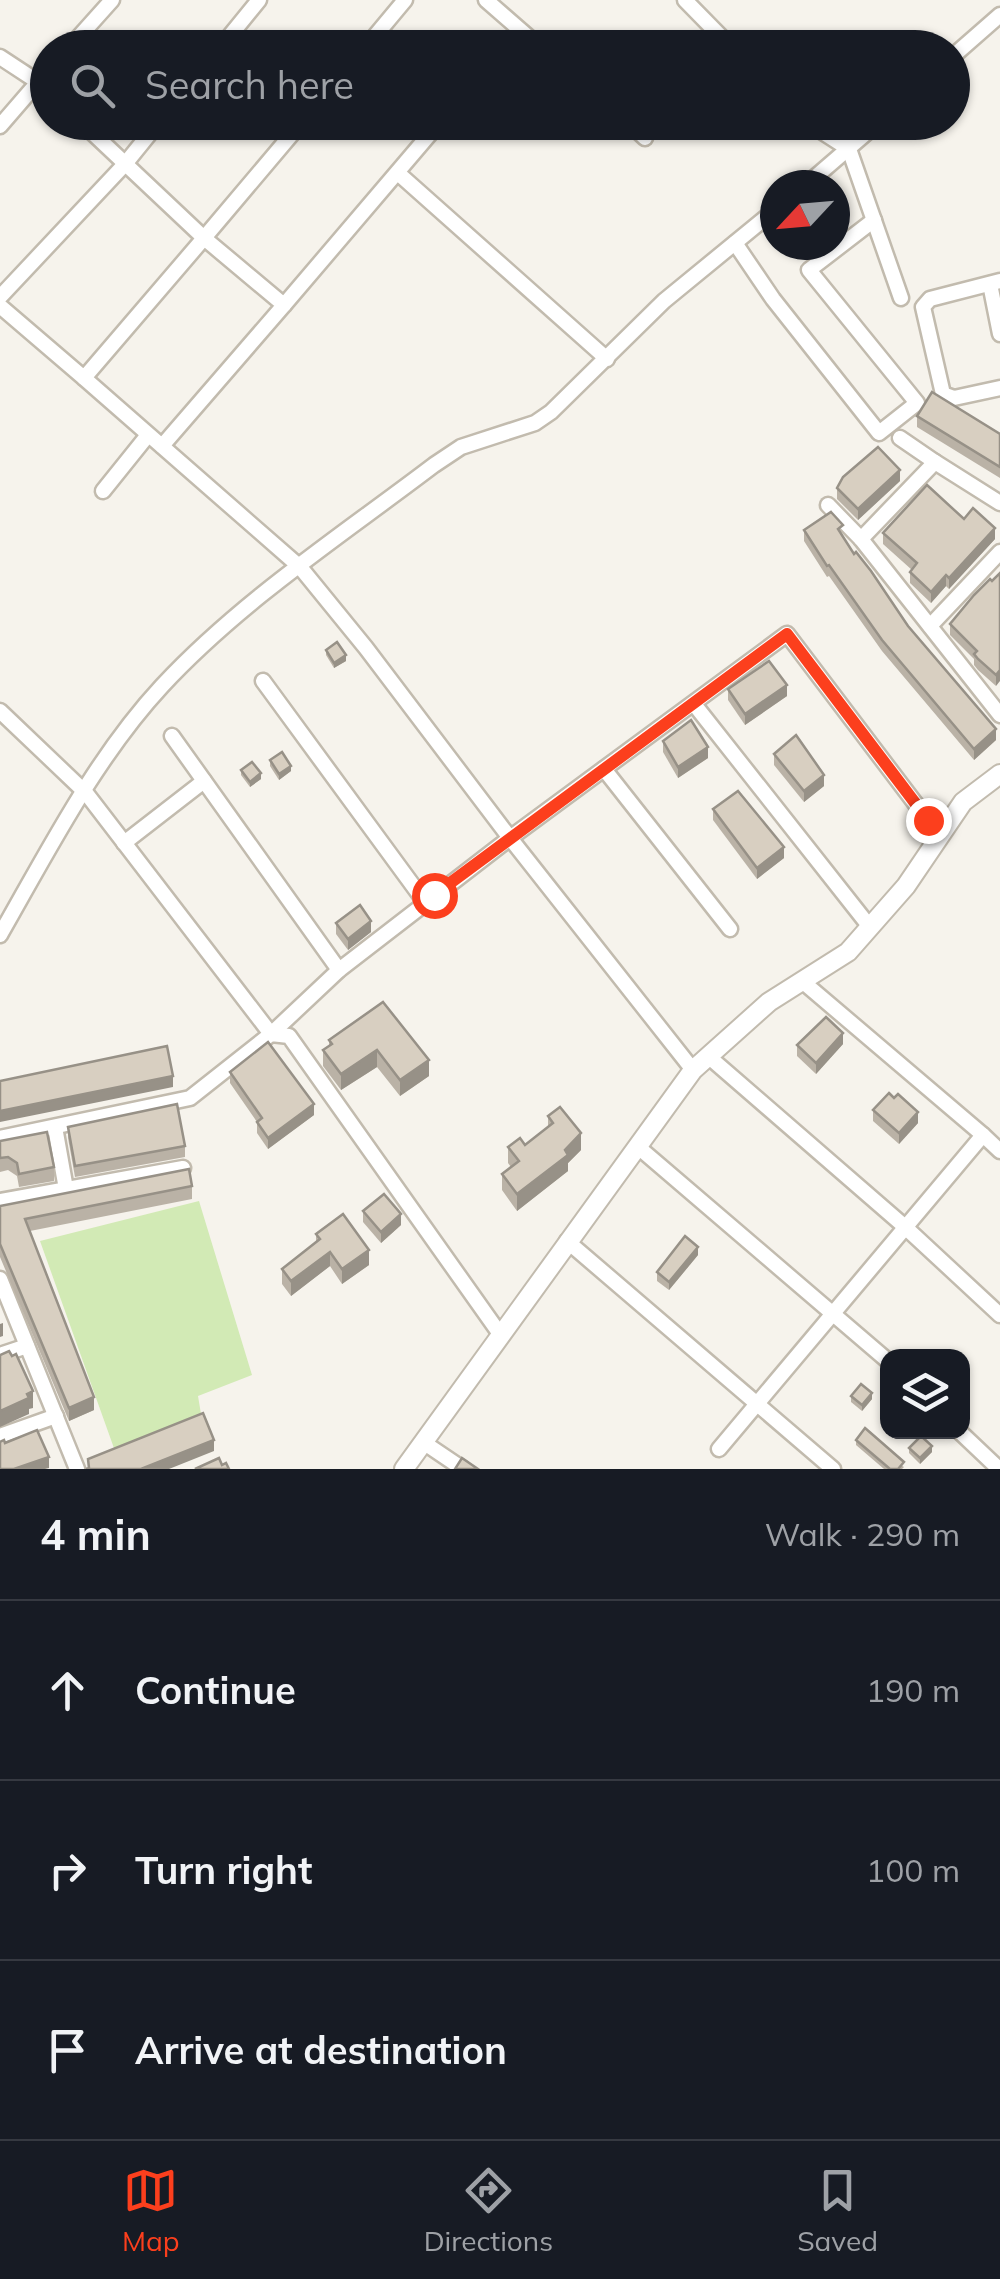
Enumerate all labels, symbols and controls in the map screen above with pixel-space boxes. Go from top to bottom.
search box [30,30,970,140]
icon: search [65,58,120,113]
text: Search here [145,61,354,109]
north arrow [760,170,850,260]
route end [906,798,952,844]
route start [412,873,458,919]
map controls [880,1349,970,1439]
button: layers [880,1349,970,1439]
text: 4 min [40,1508,151,1561]
text: Walk · 290 m [765,1514,960,1554]
icon: ahead [40,1663,95,1718]
text: Continue [135,1666,296,1714]
text: 190 m [866,1670,960,1710]
icon: right [40,1843,95,1898]
text: Turn right [135,1846,312,1894]
text: 100 m [866,1850,960,1890]
icon: arrive [40,2023,95,2078]
text: Arrive at destination [135,2026,507,2074]
tab: Map [122,2163,180,2258]
tab: Directions [424,2163,553,2258]
tab: Saved [797,2163,878,2258]

